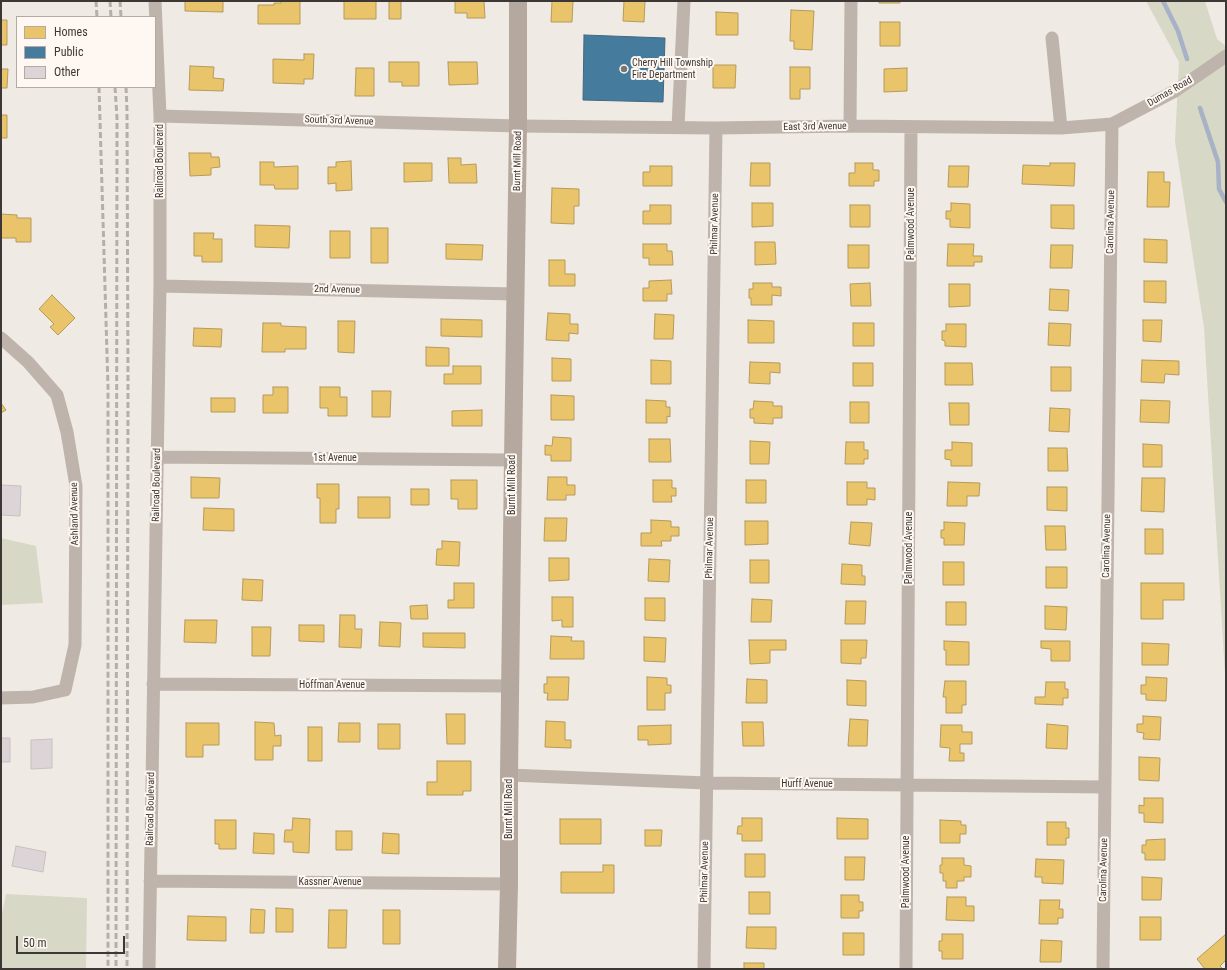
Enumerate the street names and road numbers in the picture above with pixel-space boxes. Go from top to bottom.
street label: Dumas Road [1145,74,1195,110]
street label: South 3rd Avenue [304,114,374,128]
street label: East 3rd Avenue [783,120,847,134]
street label: Railroad Boulevard [154,124,166,198]
street label: Burnt Mill Road [511,131,525,191]
street label: Palmwood Avenue [905,188,917,260]
street label: Carolina Avenue [1104,190,1118,254]
street label: Philmar Avenue [708,193,722,255]
street label: 2nd Avenue [314,284,360,296]
street label: Railroad Boulevard [150,448,164,522]
street label: 1st Avenue [313,452,357,464]
street label: Burnt Mill Road [506,455,518,515]
street label: Ashland Avenue [68,482,82,546]
street label: Palmwood Avenue [903,512,915,584]
street label: Carolina Avenue [1100,514,1114,578]
street label: Philmar Avenue [703,517,717,579]
street label: Hoffman Avenue [299,679,365,691]
street label: Railroad Boulevard [144,772,158,846]
street label: Hurff Avenue [781,778,833,790]
street label: Burnt Mill Road [503,779,515,839]
street label: Palmwood Avenue [900,836,912,908]
street label: Carolina Avenue [1097,838,1111,902]
street label: Philmar Avenue [698,841,712,903]
street label: Kassner Avenue [298,876,362,888]

